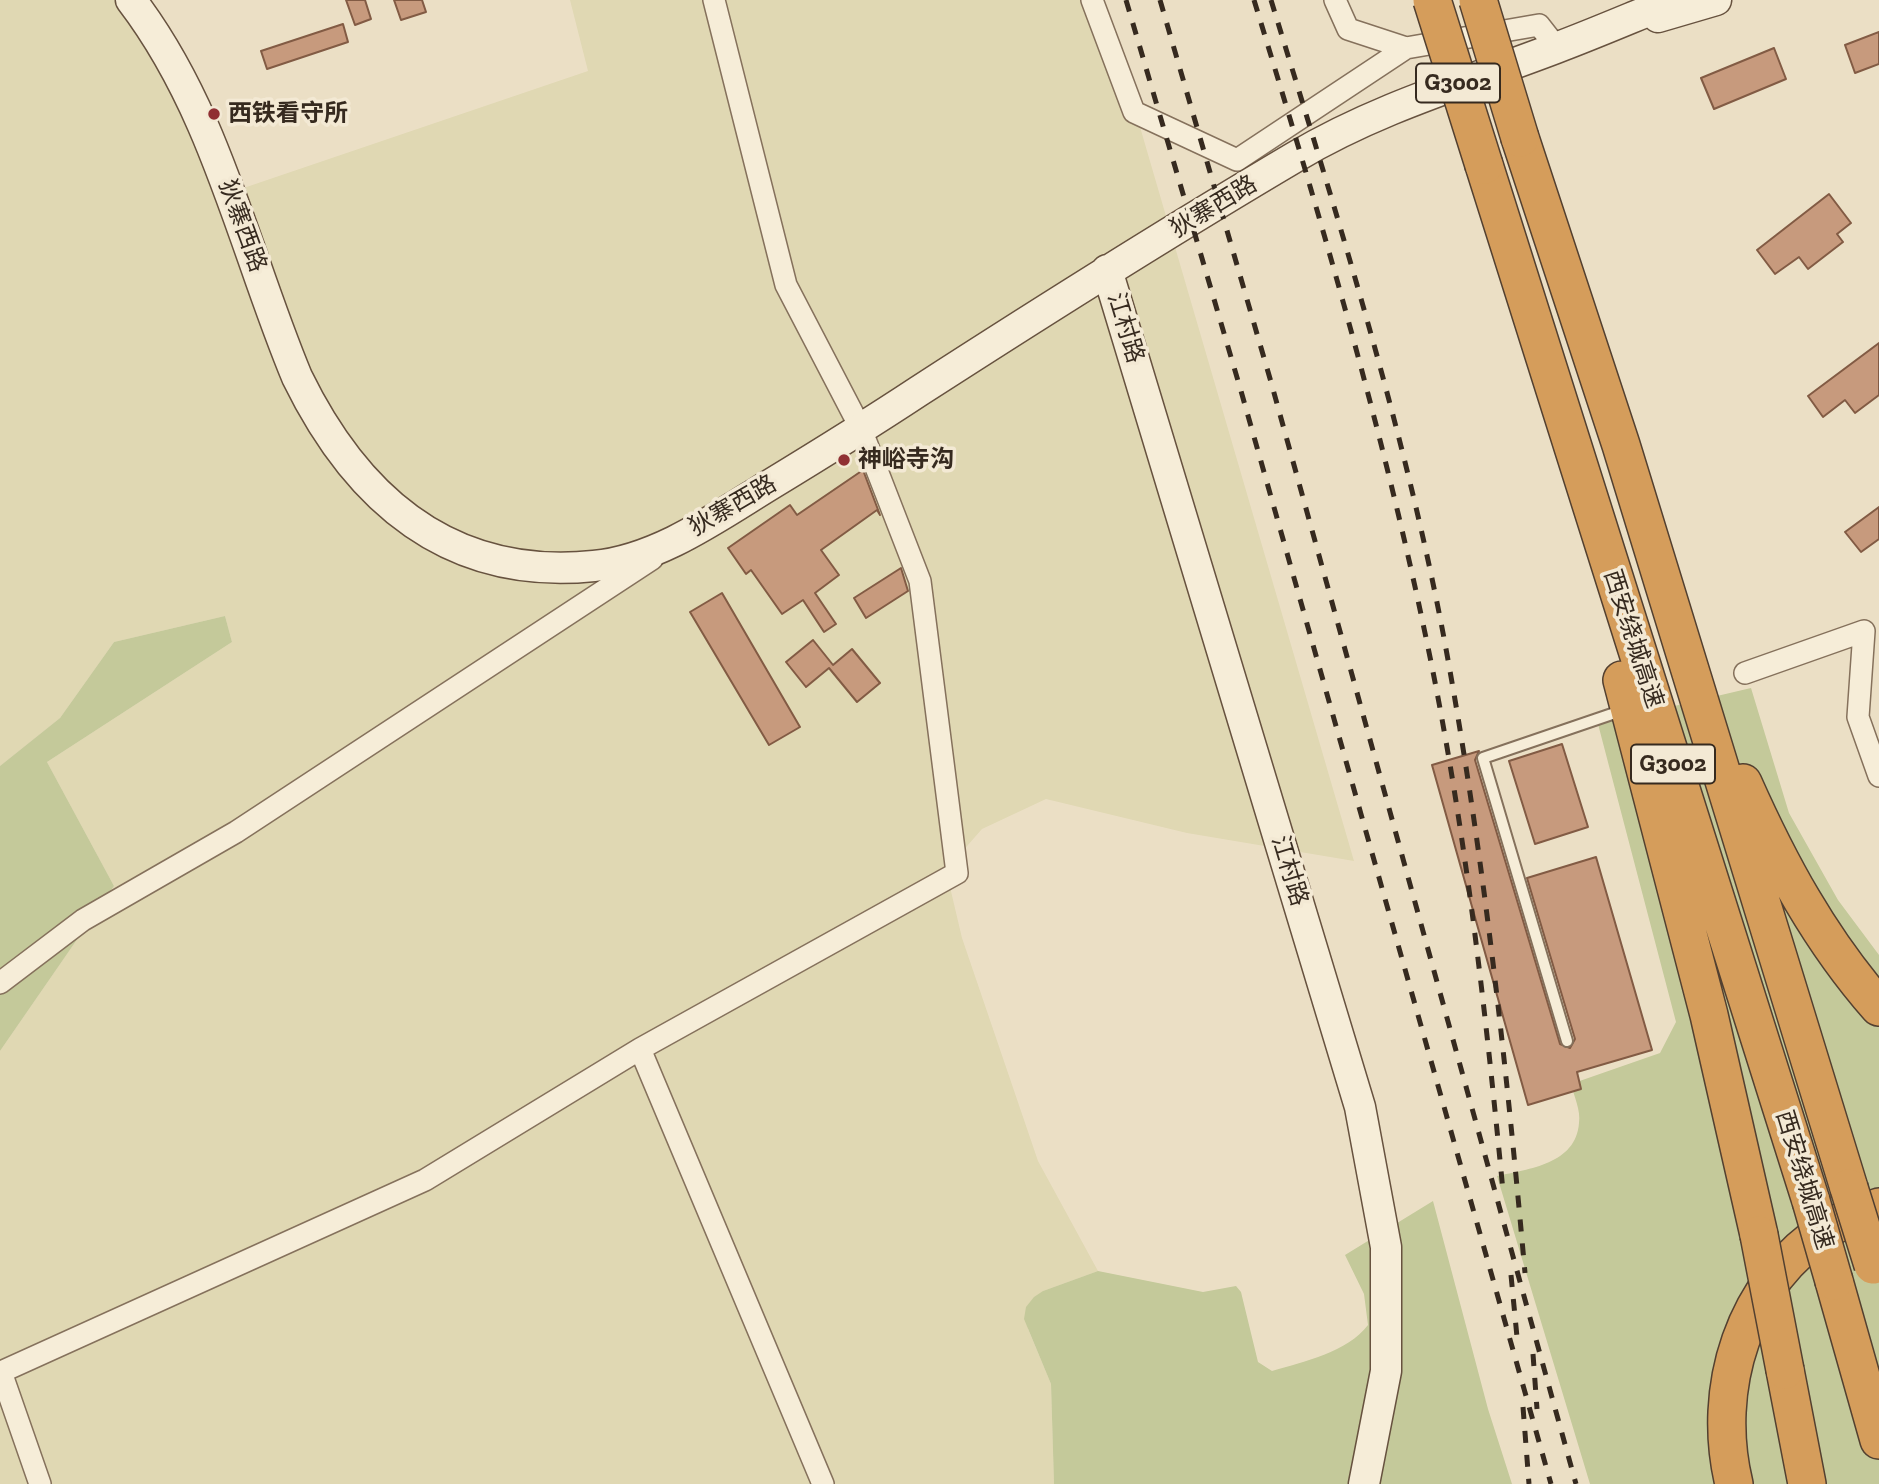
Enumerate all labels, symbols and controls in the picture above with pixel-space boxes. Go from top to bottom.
road number: G3002 [1416,64,1500,102]
place label: 西铁看守所 [228,100,348,128]
marker: 西铁看守所 [206,106,222,122]
street label: 狄寨西路 [1165,170,1263,244]
street label: 狄寨西路 [212,176,272,276]
street label: 江村路 [1101,289,1149,367]
place label: 神峪寺沟 [858,446,954,474]
marker: 神峪寺沟 [836,452,852,468]
street label: 狄寨西路 [684,470,782,542]
street label: 西安绕城高速 [1597,566,1669,712]
road number: G3002 [1631,744,1715,784]
street label: 江村路 [1265,832,1313,910]
street label: 西安绕城高速 [1769,1107,1839,1253]

